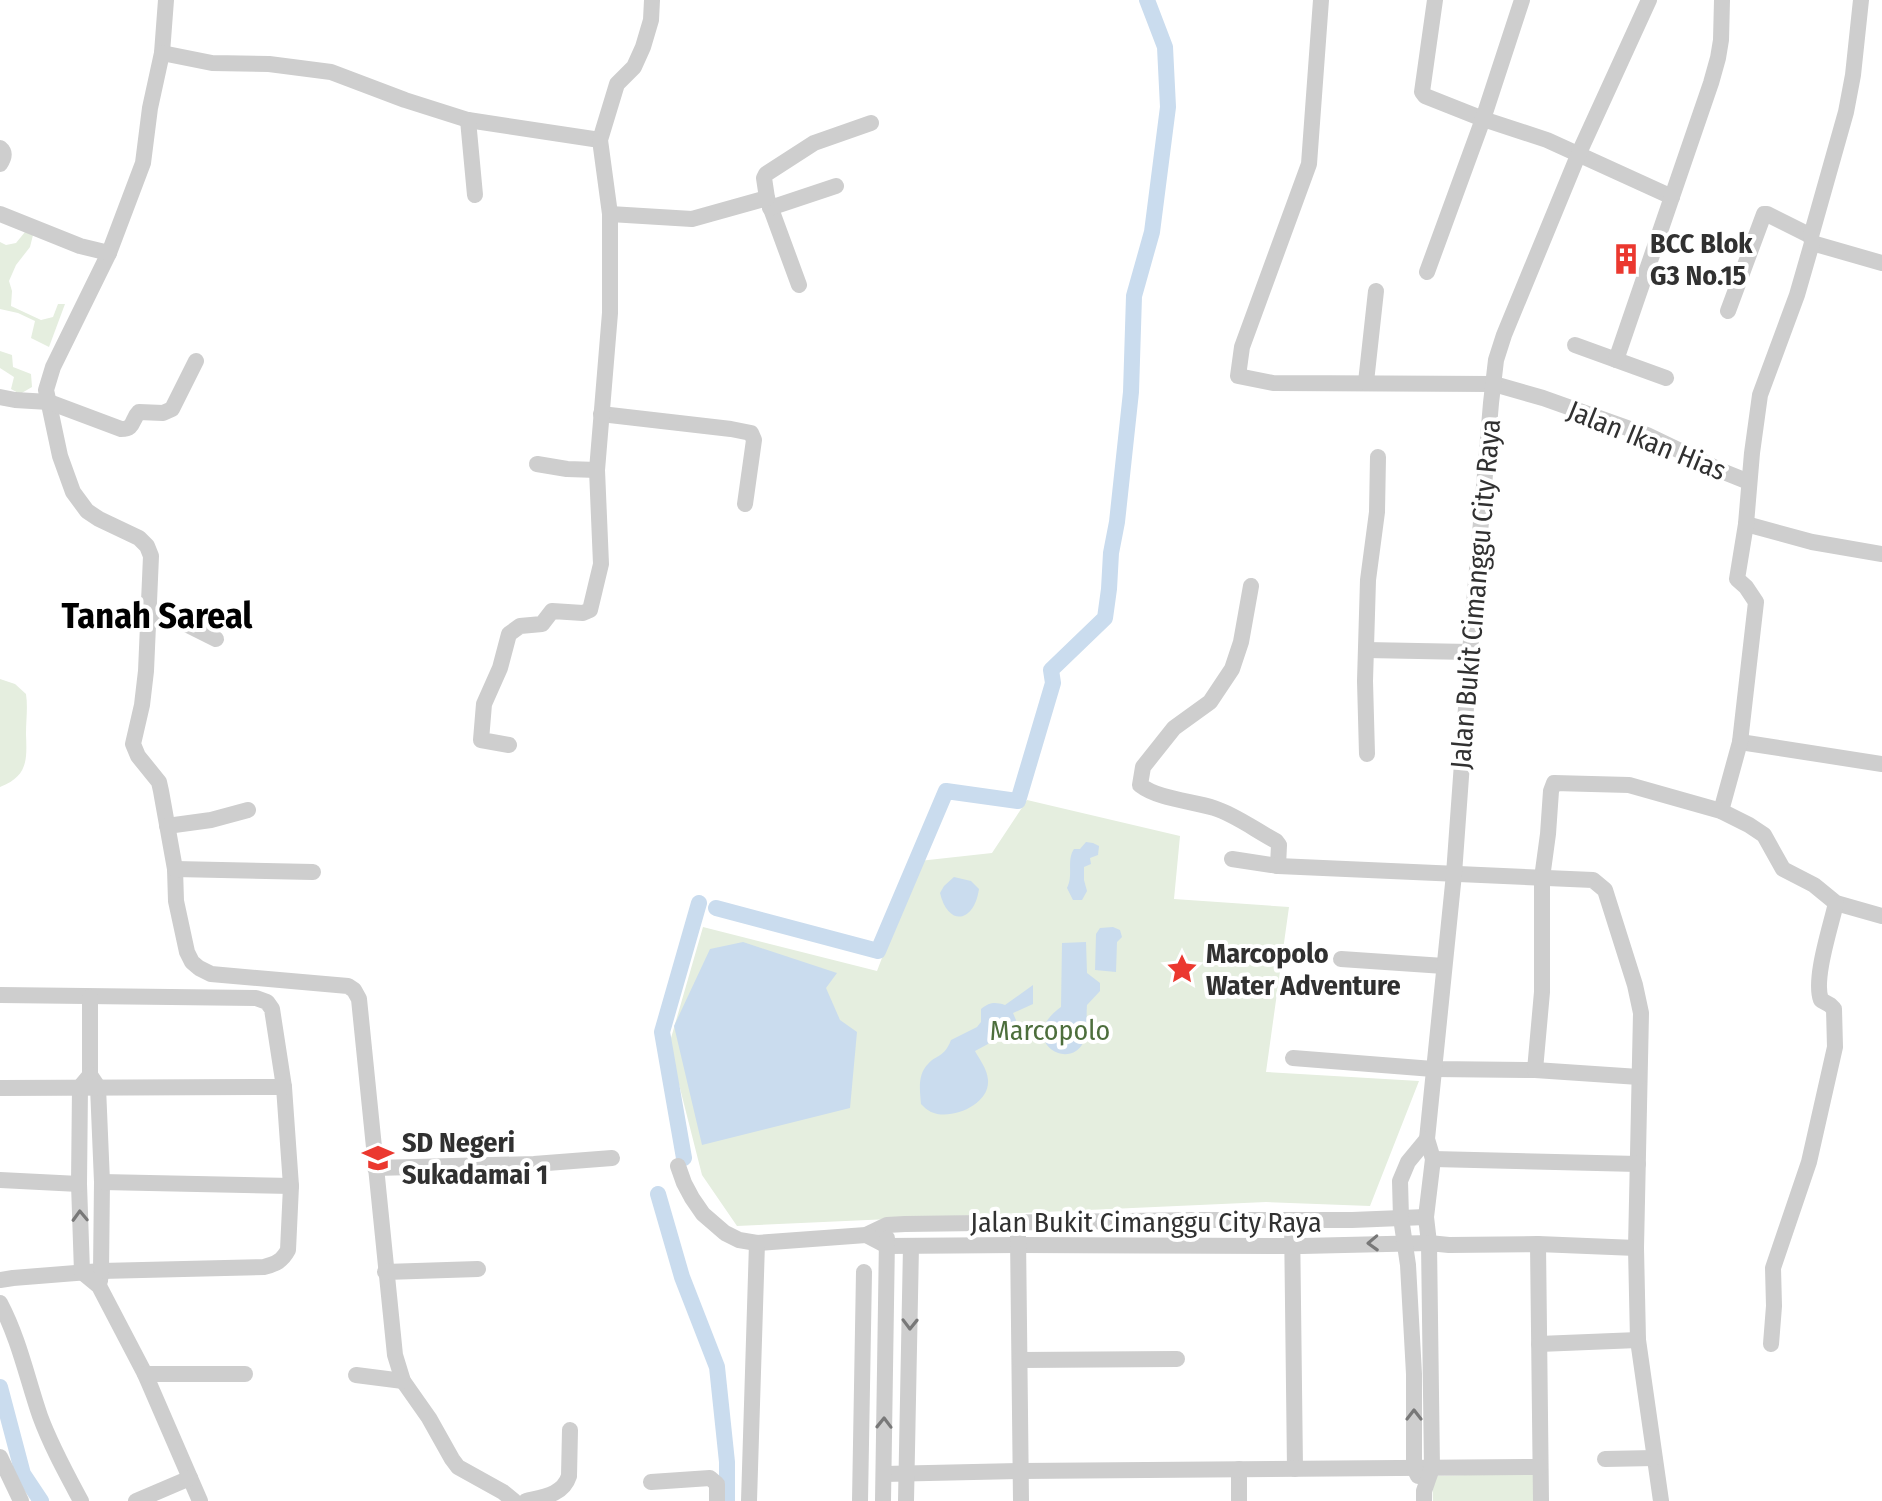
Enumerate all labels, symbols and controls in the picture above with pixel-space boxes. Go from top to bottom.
place label: BCC Blok G3 No.15 [1650,227,1753,292]
building icon: BCC Blok G3 No.15 [1609,242,1643,276]
street label: Jalan Ikan Hias [1563,394,1731,487]
street label: Jalan Bukit Cimanggu City Raya [1444,418,1507,770]
district label: Tanah Sareal [62,594,253,638]
place label: Marcopolo Water Adventure [1206,937,1401,1002]
place icon: Marcopolo Water Adventure [1165,952,1199,986]
park label: Marcopolo [990,1014,1110,1047]
place label: SD Negeri Sukadamai 1 [402,1126,548,1191]
school or university icon: SD Negeri Sukadamai 1 [361,1141,395,1175]
street label: Jalan Bukit Cimanggu City Raya [970,1206,1322,1239]
one-way arrow [72,1209,89,1222]
one-way arrow [1366,1235,1379,1252]
one-way arrow [901,1318,918,1331]
one-way arrow [1405,1408,1423,1421]
one-way arrow [876,1416,893,1429]

